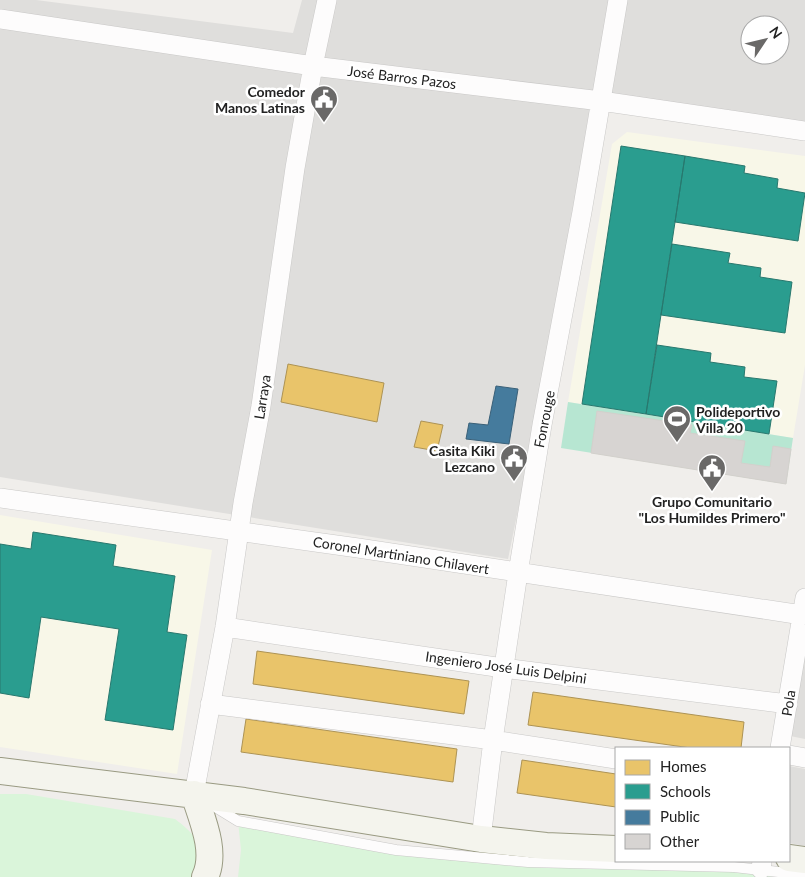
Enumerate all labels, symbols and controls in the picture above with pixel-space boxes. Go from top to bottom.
north arrow [740,15,790,65]
text: N [766,23,786,42]
street label: José Barros Pazos [347,62,457,92]
place label: Comedor Manos Latinas [215,83,306,116]
public building icon: Comedor Manos Latinas [309,84,339,123]
street label: Larraya [250,373,274,421]
street label: Fonrouge [530,389,558,449]
place label: Polideportivo Villa 20 [695,403,780,436]
sports icon: Polideportivo Villa 20 [662,404,692,443]
place label: Casita Kiki Lezcano [429,442,495,475]
public building icon: Casita Kiki Lezcano [499,443,529,482]
public building icon: Grupo Comunitario "Los Humildes Primero" [697,453,727,492]
place label: Grupo Comunitario "Los Humildes Primero" [638,493,786,526]
street label: Coronel Martiniano Chilavert [312,533,490,577]
street label: Ingeniero José Luis Delpini [424,647,588,687]
street label: Pola [778,689,798,717]
legend [615,747,790,862]
text: Homes [660,757,706,775]
text: Schools [660,782,711,800]
text: Public [660,807,700,825]
text: Other [660,832,700,850]

